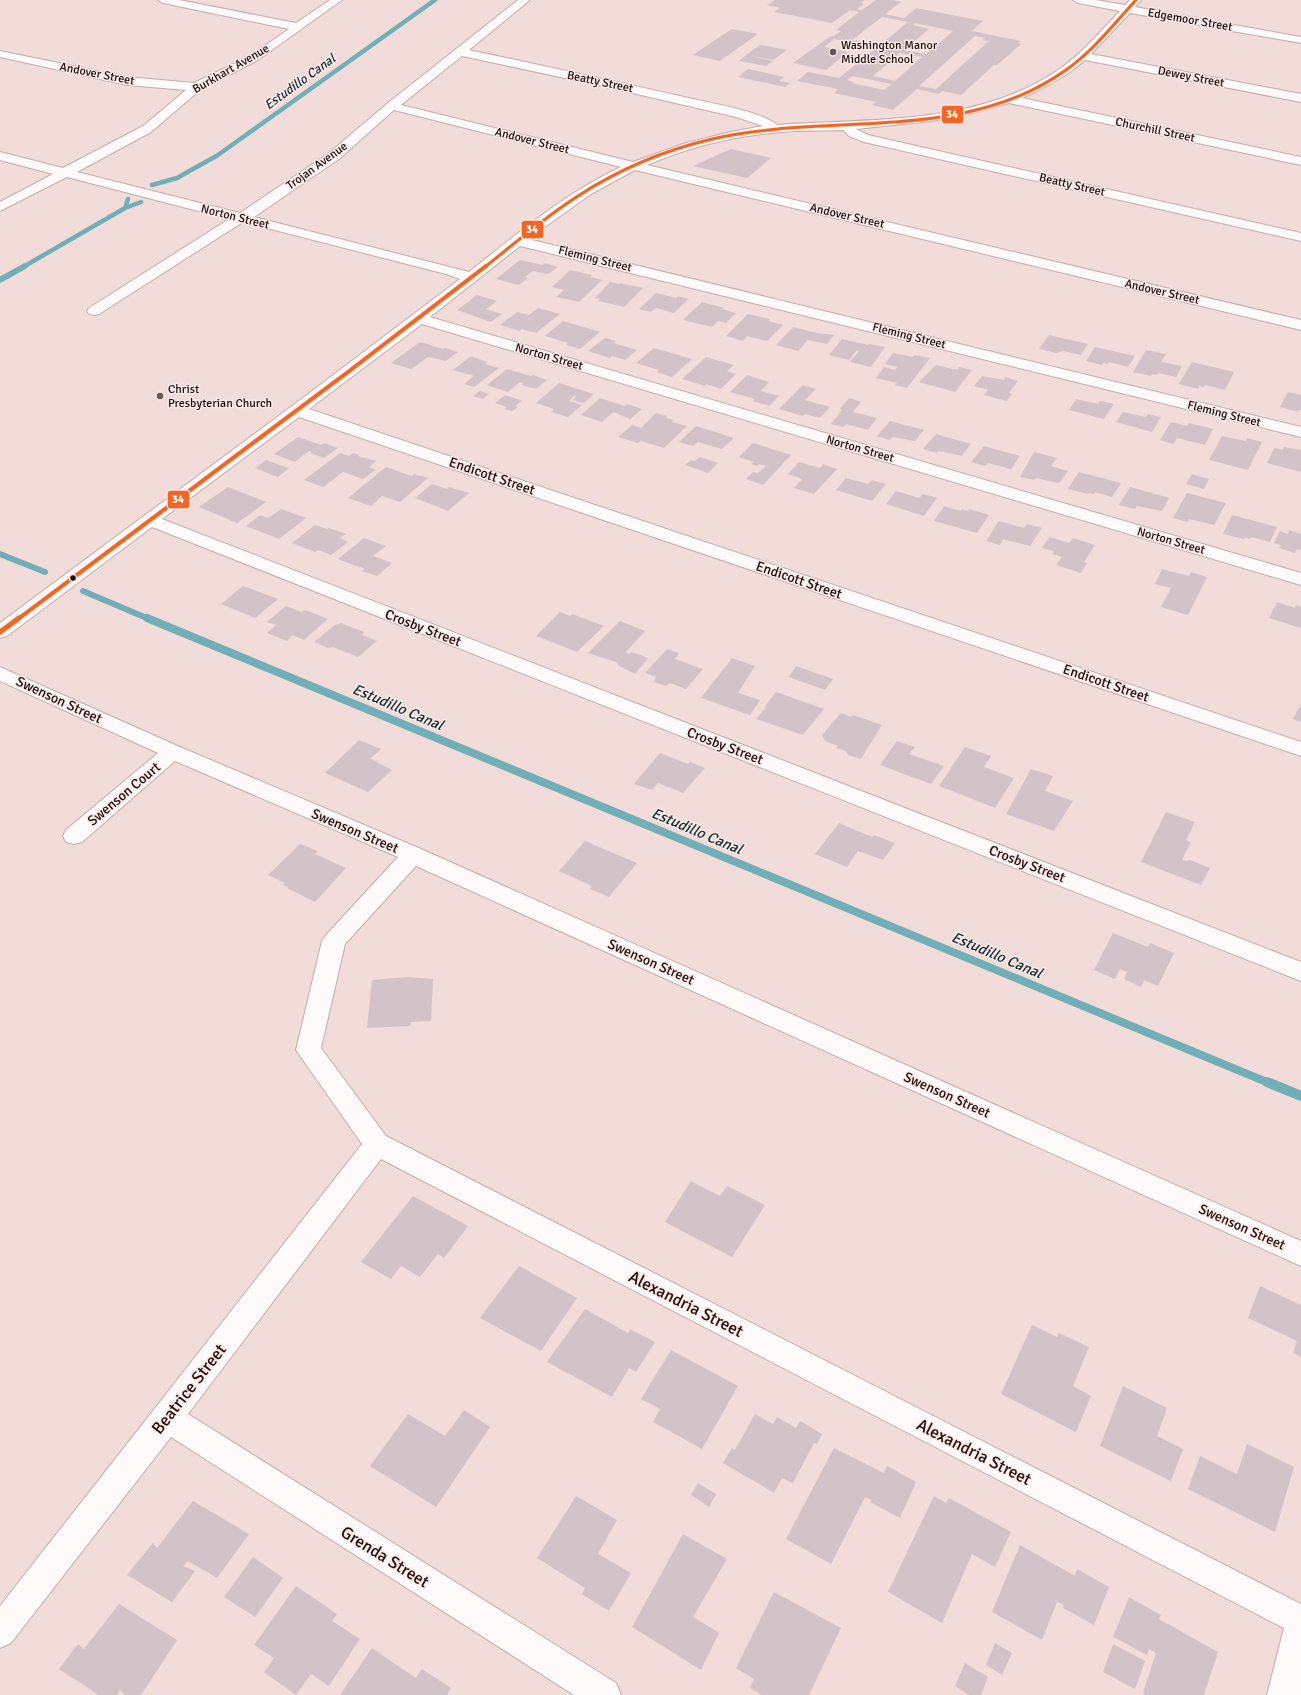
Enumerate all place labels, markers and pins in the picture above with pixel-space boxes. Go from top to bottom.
place label: Washington Manor Middle School [841,38,938,67]
marker: Washington Manor Middle School [828,47,838,57]
place label: Christ Presbyterian Church [168,382,272,411]
marker: Christ Presbyterian Church [155,391,165,401]
unlabelled marker [68,573,78,583]

